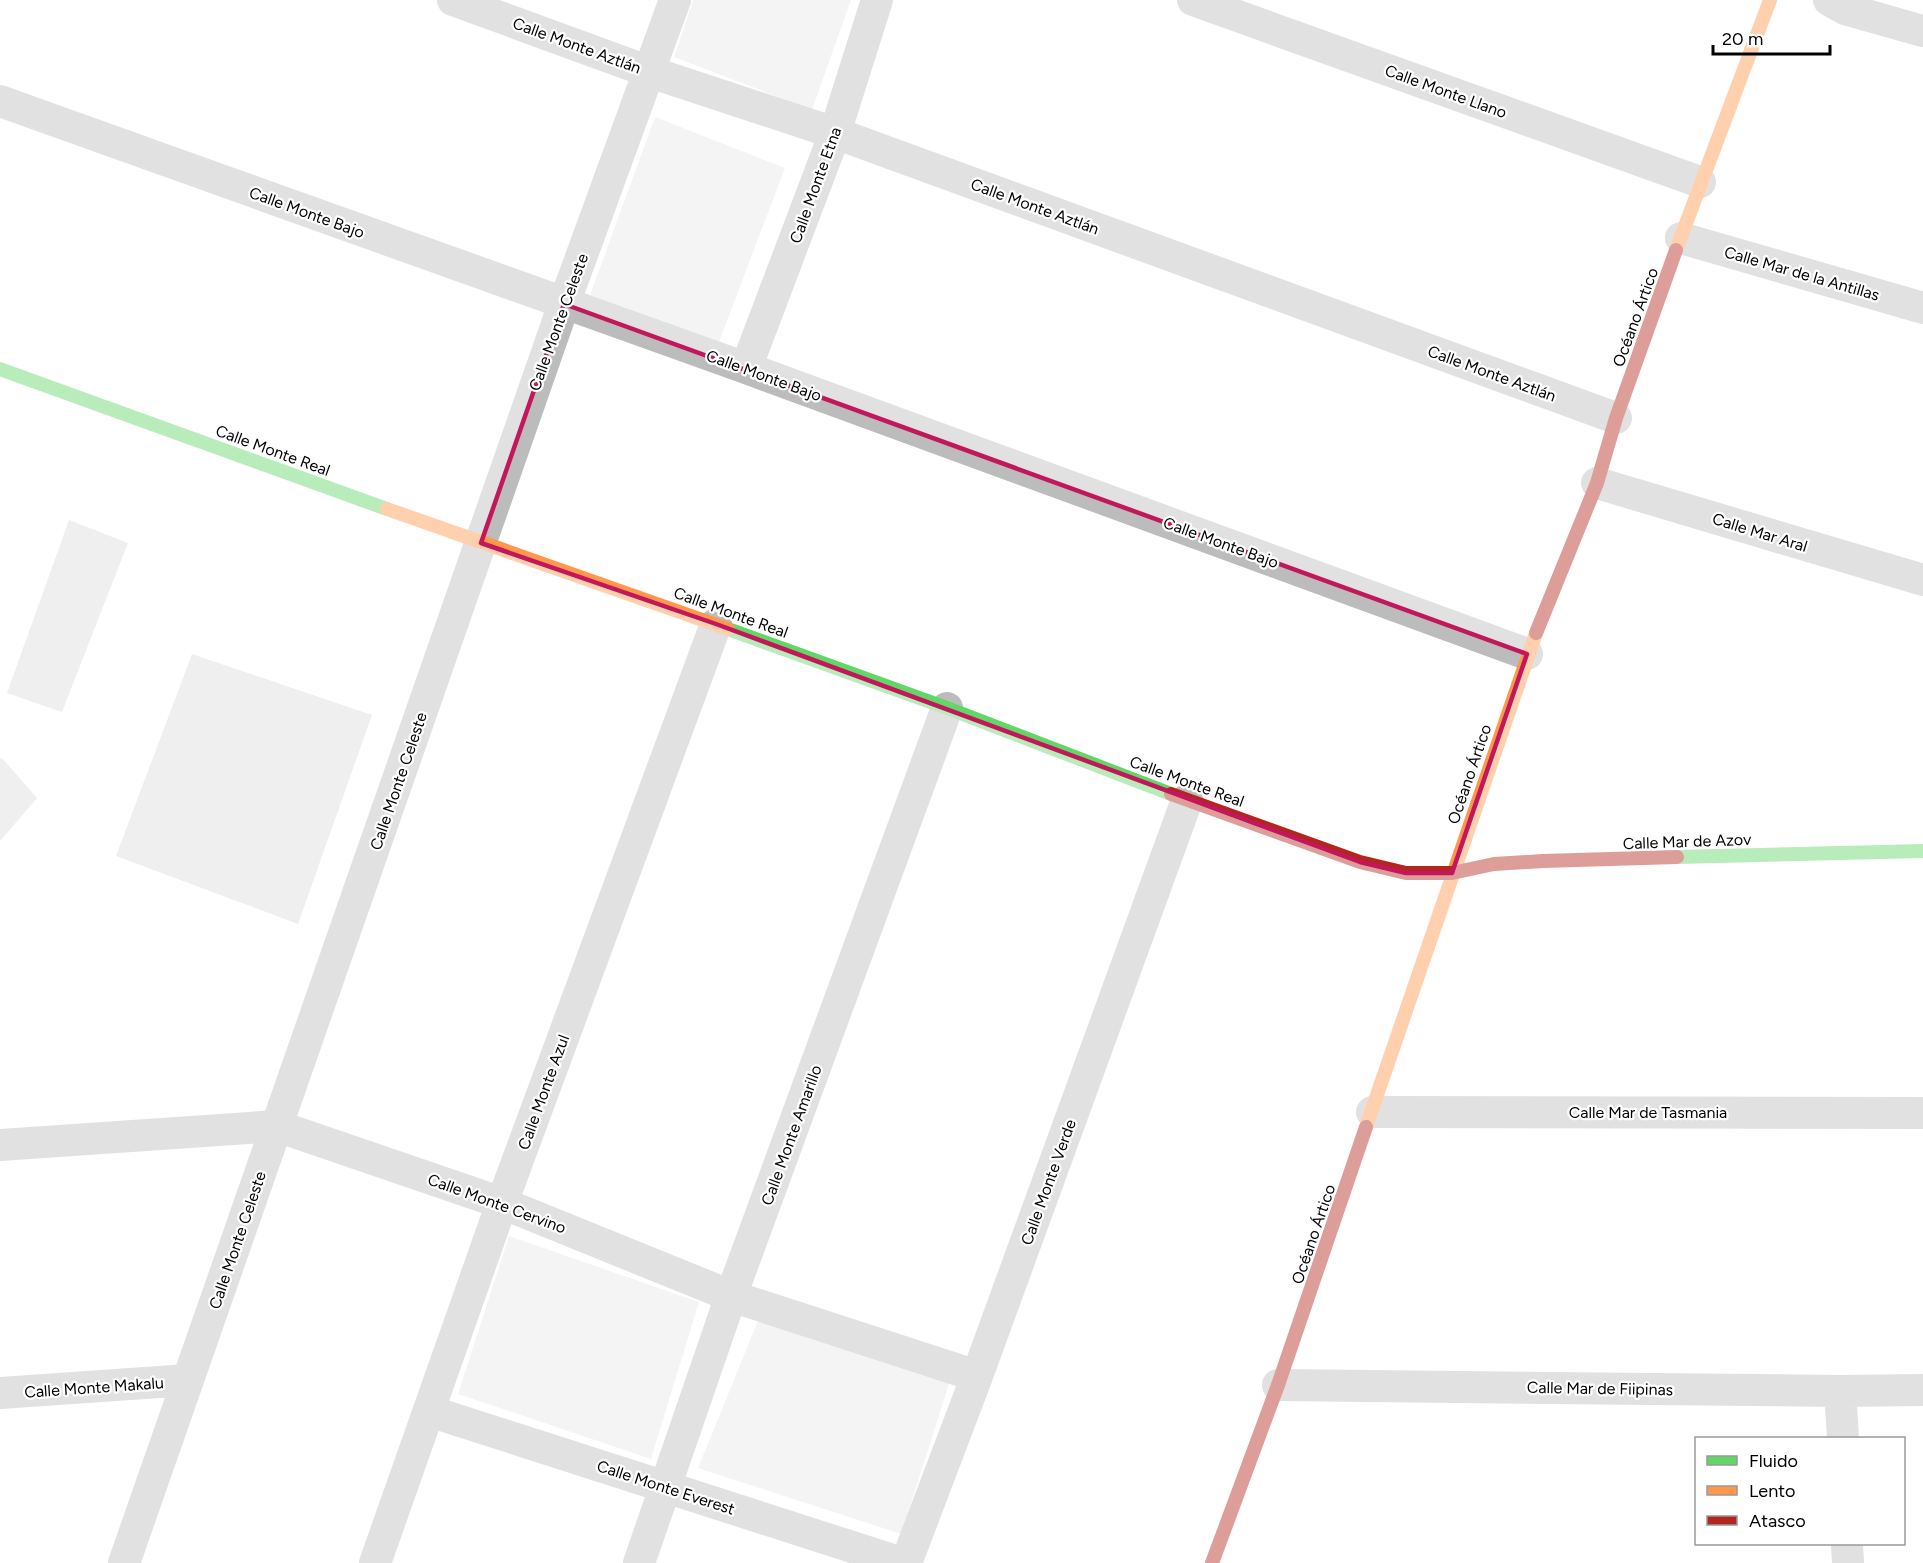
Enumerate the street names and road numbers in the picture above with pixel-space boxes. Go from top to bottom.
street label: Calle Monte Aztlán [510,13,644,78]
street label: Calle Monte Llano [1382,61,1509,122]
street label: Calle Monte Etna [786,124,845,246]
street label: Calle Monte Aztlán [968,174,1102,239]
street label: Calle Monte Bajo [247,183,367,242]
street label: Calle Mar de la Antillas [1722,242,1882,305]
street label: Calle Monte Celeste [525,251,592,393]
street label: Océano Ártico [1609,265,1662,369]
street label: Calle Monte Aztlán [1425,341,1559,406]
street label: Calle Monte Bajo [704,346,824,405]
street label: Calle Monte Real [213,421,333,480]
street label: Calle Mar Aral [1710,509,1810,556]
street label: Calle Monte Bajo [1161,513,1281,572]
street label: Calle Monte Real [671,583,791,642]
street label: Calle Monte Celeste [366,709,431,853]
street label: Océano Ártico [1444,722,1495,826]
street label: Calle Monte Real [1127,752,1247,811]
street label: Calle Mar de Azov [1622,830,1752,853]
street label: Calle Monte Azul [514,1032,573,1152]
street label: Calle Monte Amarillo [757,1062,826,1208]
street label: Calle Mar de Tasmania [1569,1103,1727,1122]
street label: Calle Monte Verde [1017,1116,1080,1248]
street label: Calle Monte Celeste [205,1168,270,1312]
street label: Calle Monte Cervino [425,1170,569,1237]
street label: Océano Ártico [1288,1182,1339,1286]
street label: Calle Monte Makalu [24,1373,164,1402]
street label: Calle Mar de Fiipinas [1527,1378,1673,1399]
street label: Calle Monte Everest [595,1456,737,1519]

